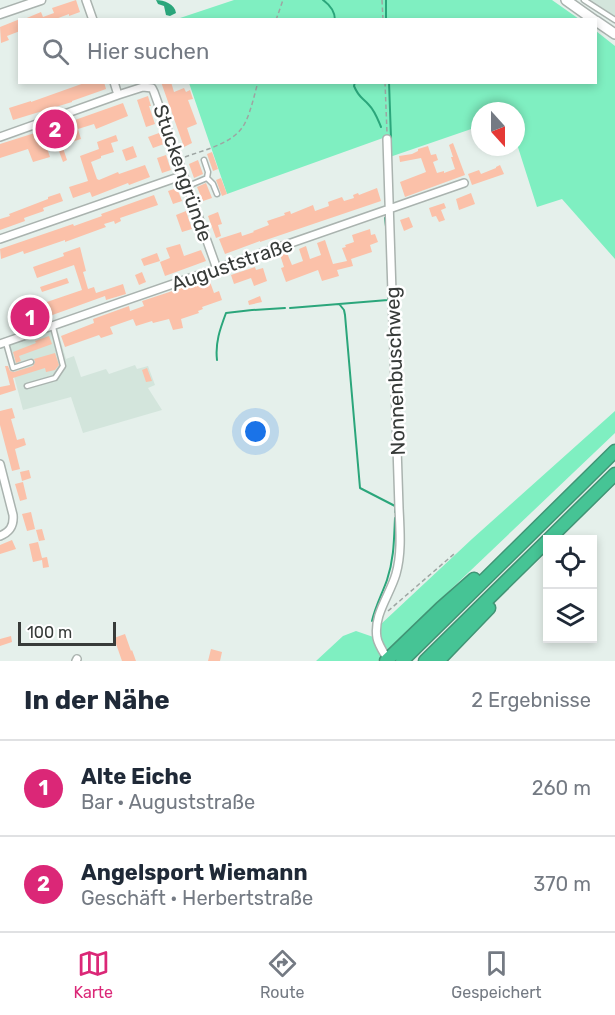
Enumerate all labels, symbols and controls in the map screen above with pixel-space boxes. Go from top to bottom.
search box [18,18,597,84]
icon: search [39,35,72,68]
text: Hier suchen [87,38,209,65]
street label: Stuckengründe [148,101,218,245]
north arrow [471,102,525,156]
pin: 2 [36,106,74,152]
street label: Auguststraße [168,232,296,296]
street label: Nonnenbuschweg [380,286,410,456]
pin: 1 [10,294,50,340]
your location [241,417,270,446]
map controls [543,535,597,643]
button: locate [543,535,597,589]
button: layers [543,589,597,643]
scale bar [18,619,116,646]
text: 100 m [27,623,72,642]
text: In der Nähe [24,685,170,716]
text: 2 Ergebnisse [471,688,591,712]
text: Alte Eiche [81,763,192,790]
text: 1 [39,776,48,800]
text: 260 m [532,776,591,800]
text: Bar · Auguststraße [81,790,255,814]
text: Angelsport Wiemann [81,859,308,886]
text: 2 [37,872,50,896]
text: 370 m [533,872,591,896]
text: Geschäft · Herbertstraße [81,886,313,910]
tab: Karte [73,947,113,1002]
tab: Route [260,947,304,1002]
tab: Gespeichert [451,947,542,1002]

